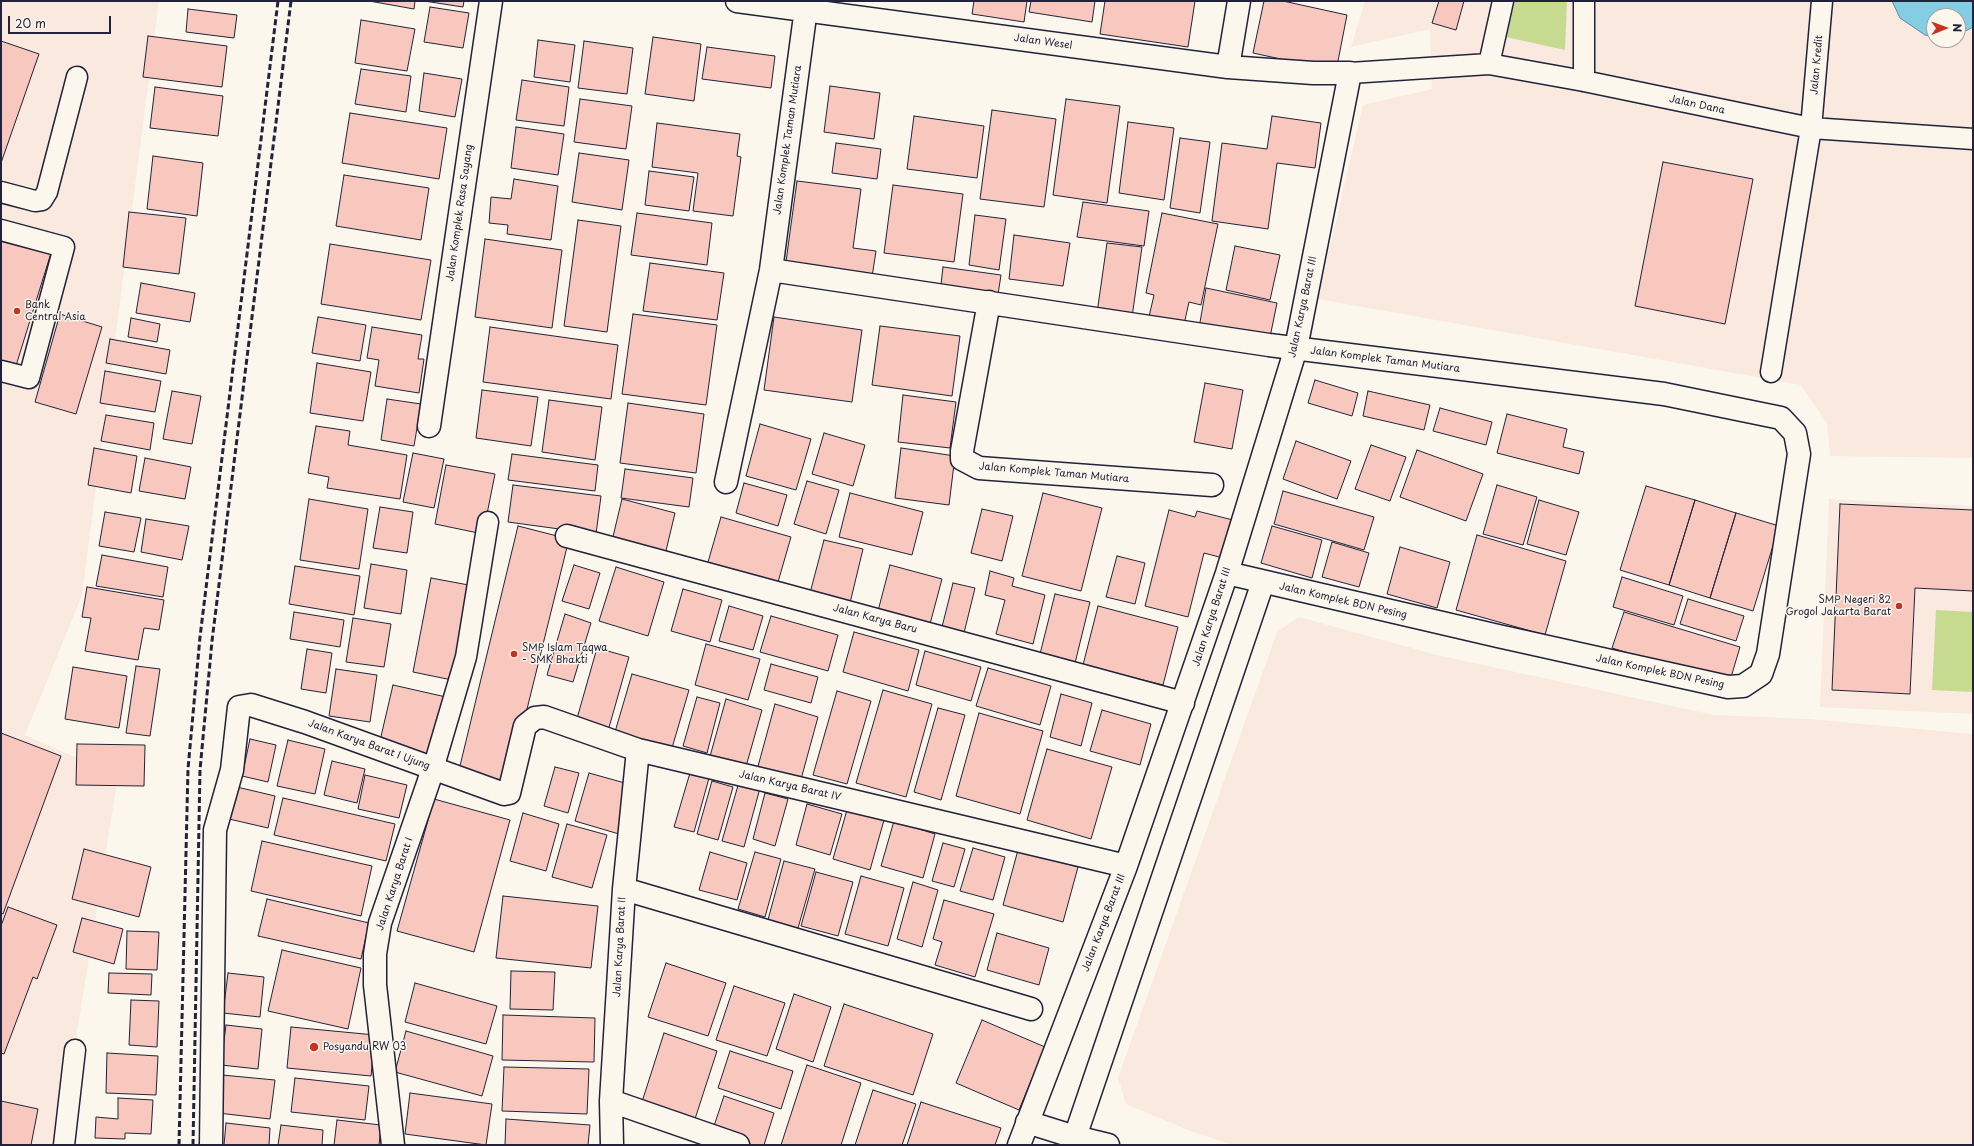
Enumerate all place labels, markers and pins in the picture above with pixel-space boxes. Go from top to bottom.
place label: Bank Central Asia [25,299,86,322]
marker: Bank Central Asia [12,306,22,316]
place label: SMP Negeri 82 Grogol Jakarta Barat [1786,594,1891,618]
marker: SMP Negeri 82 Grogol Jakarta Barat [1894,601,1904,611]
place label: SMP Islam Taqwa - SMK Bhakti [522,642,608,666]
marker: SMP Islam Taqwa - SMK Bhakti [509,649,519,659]
marker: Posyandu RW 03 [308,1041,320,1053]
place label: Posyandu RW 03 [323,1041,406,1053]

